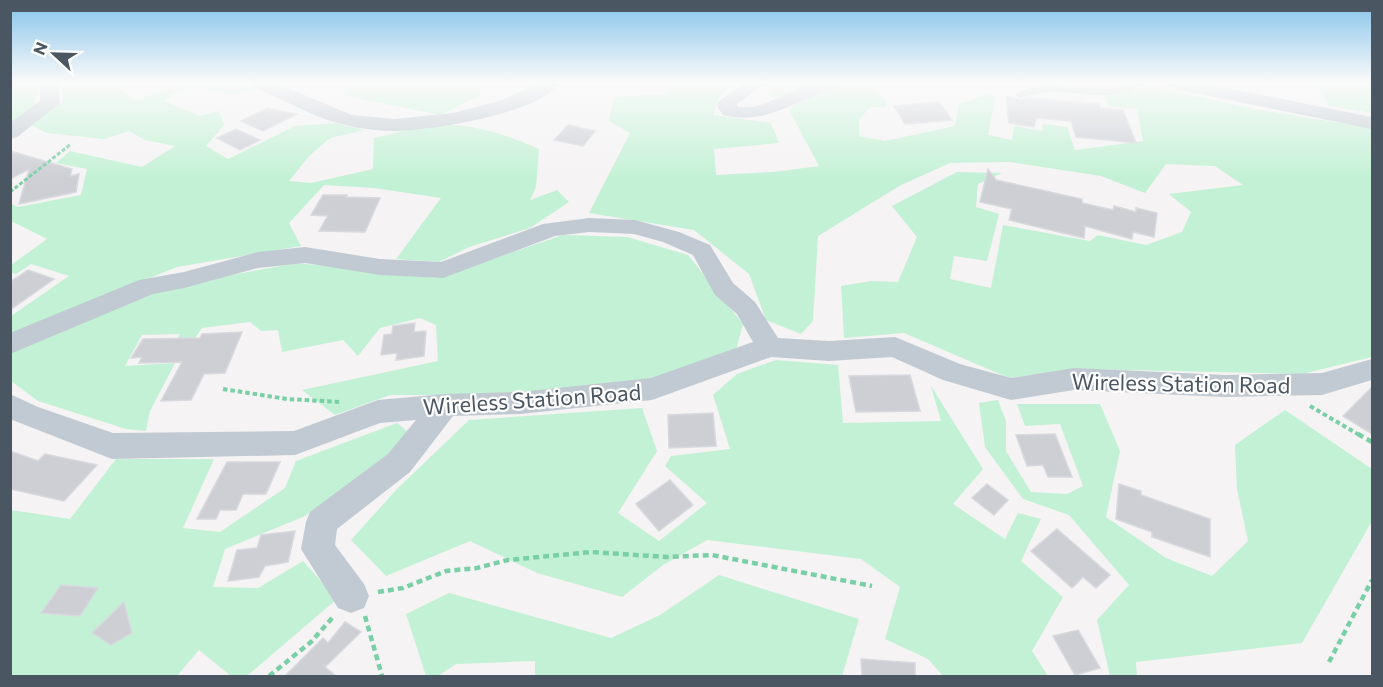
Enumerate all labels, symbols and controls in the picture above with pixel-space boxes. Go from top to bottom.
north arrow [24,24,84,84]
text: N [29,39,51,57]
street label: Wireless Station Road [1071,368,1291,398]
street label: Wireless Station Road [422,378,642,420]

